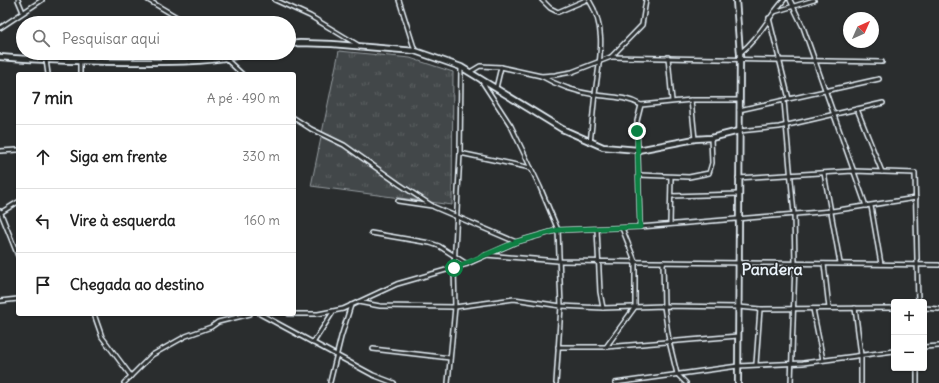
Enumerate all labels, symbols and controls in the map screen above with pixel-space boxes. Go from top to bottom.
north arrow [843,12,879,48]
search box [16,16,296,60]
icon: search [30,27,52,49]
text: Pesquisar aqui [62,29,160,48]
text: 7 min [32,87,73,109]
text: A pé · 490 m [207,90,280,107]
route end [628,122,646,140]
icon: ahead [32,146,54,168]
text: Siga em frente [70,147,167,166]
text: 330 m [242,148,280,165]
icon: left [32,210,54,232]
text: Vire à esquerda [70,211,176,230]
text: 160 m [244,212,280,229]
route start [445,259,463,277]
district label: Pandera [741,259,803,279]
icon: arrive [32,274,54,296]
text: Chegada ao destino [70,275,204,294]
map controls [891,299,927,371]
button: + [891,299,927,335]
button: − [891,335,927,371]

